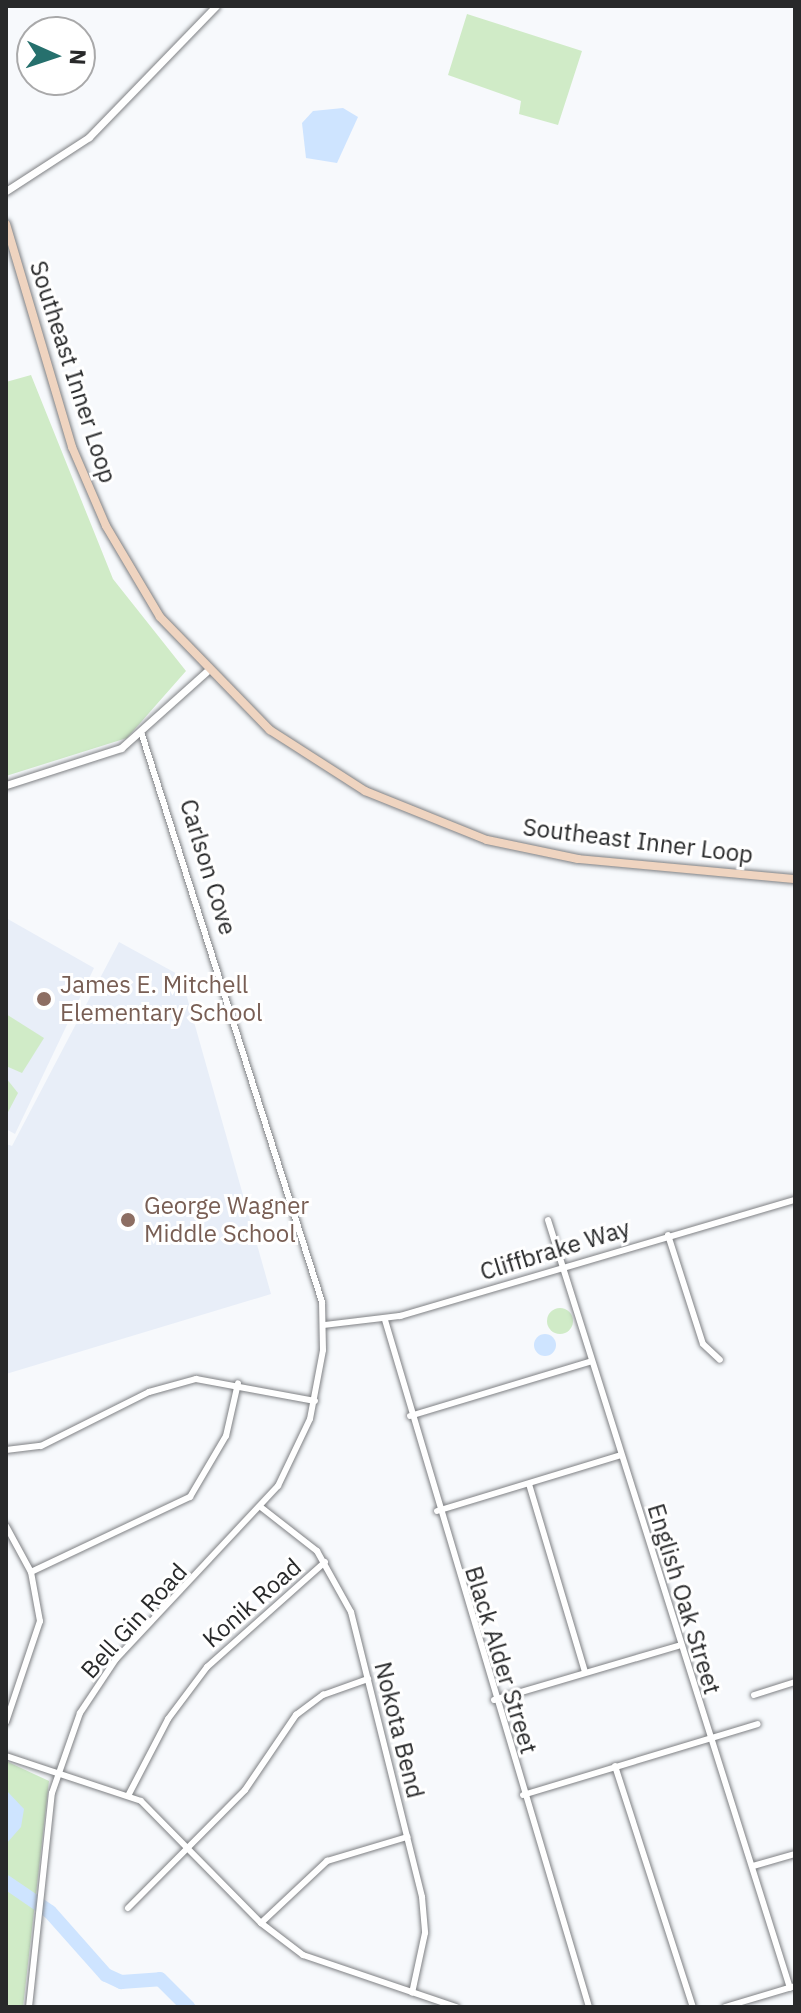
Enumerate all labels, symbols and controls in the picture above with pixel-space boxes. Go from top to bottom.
north arrow [16,16,96,96]
text: N [64,48,93,66]
street label: Southeast Inner Loop [23,257,123,487]
street label: Carlson Cove [174,796,242,938]
street label: Southeast Inner Loop [521,813,755,869]
place label: James E. Mitchell Elementary School [60,971,262,1027]
marker: James E. Mitchell Elementary School [35,990,53,1008]
place label: George Wagner Middle School [144,1192,309,1248]
marker: George Wagner Middle School [119,1211,137,1229]
street label: Cliffbrake Way [477,1214,633,1286]
street label: English Oak Street [641,1500,727,1698]
street label: Konik Road [197,1552,307,1654]
street label: Bell Gin Road [75,1558,193,1684]
street label: Black Alder Street [459,1563,543,1757]
street label: Nokota Bend [368,1659,430,1801]

